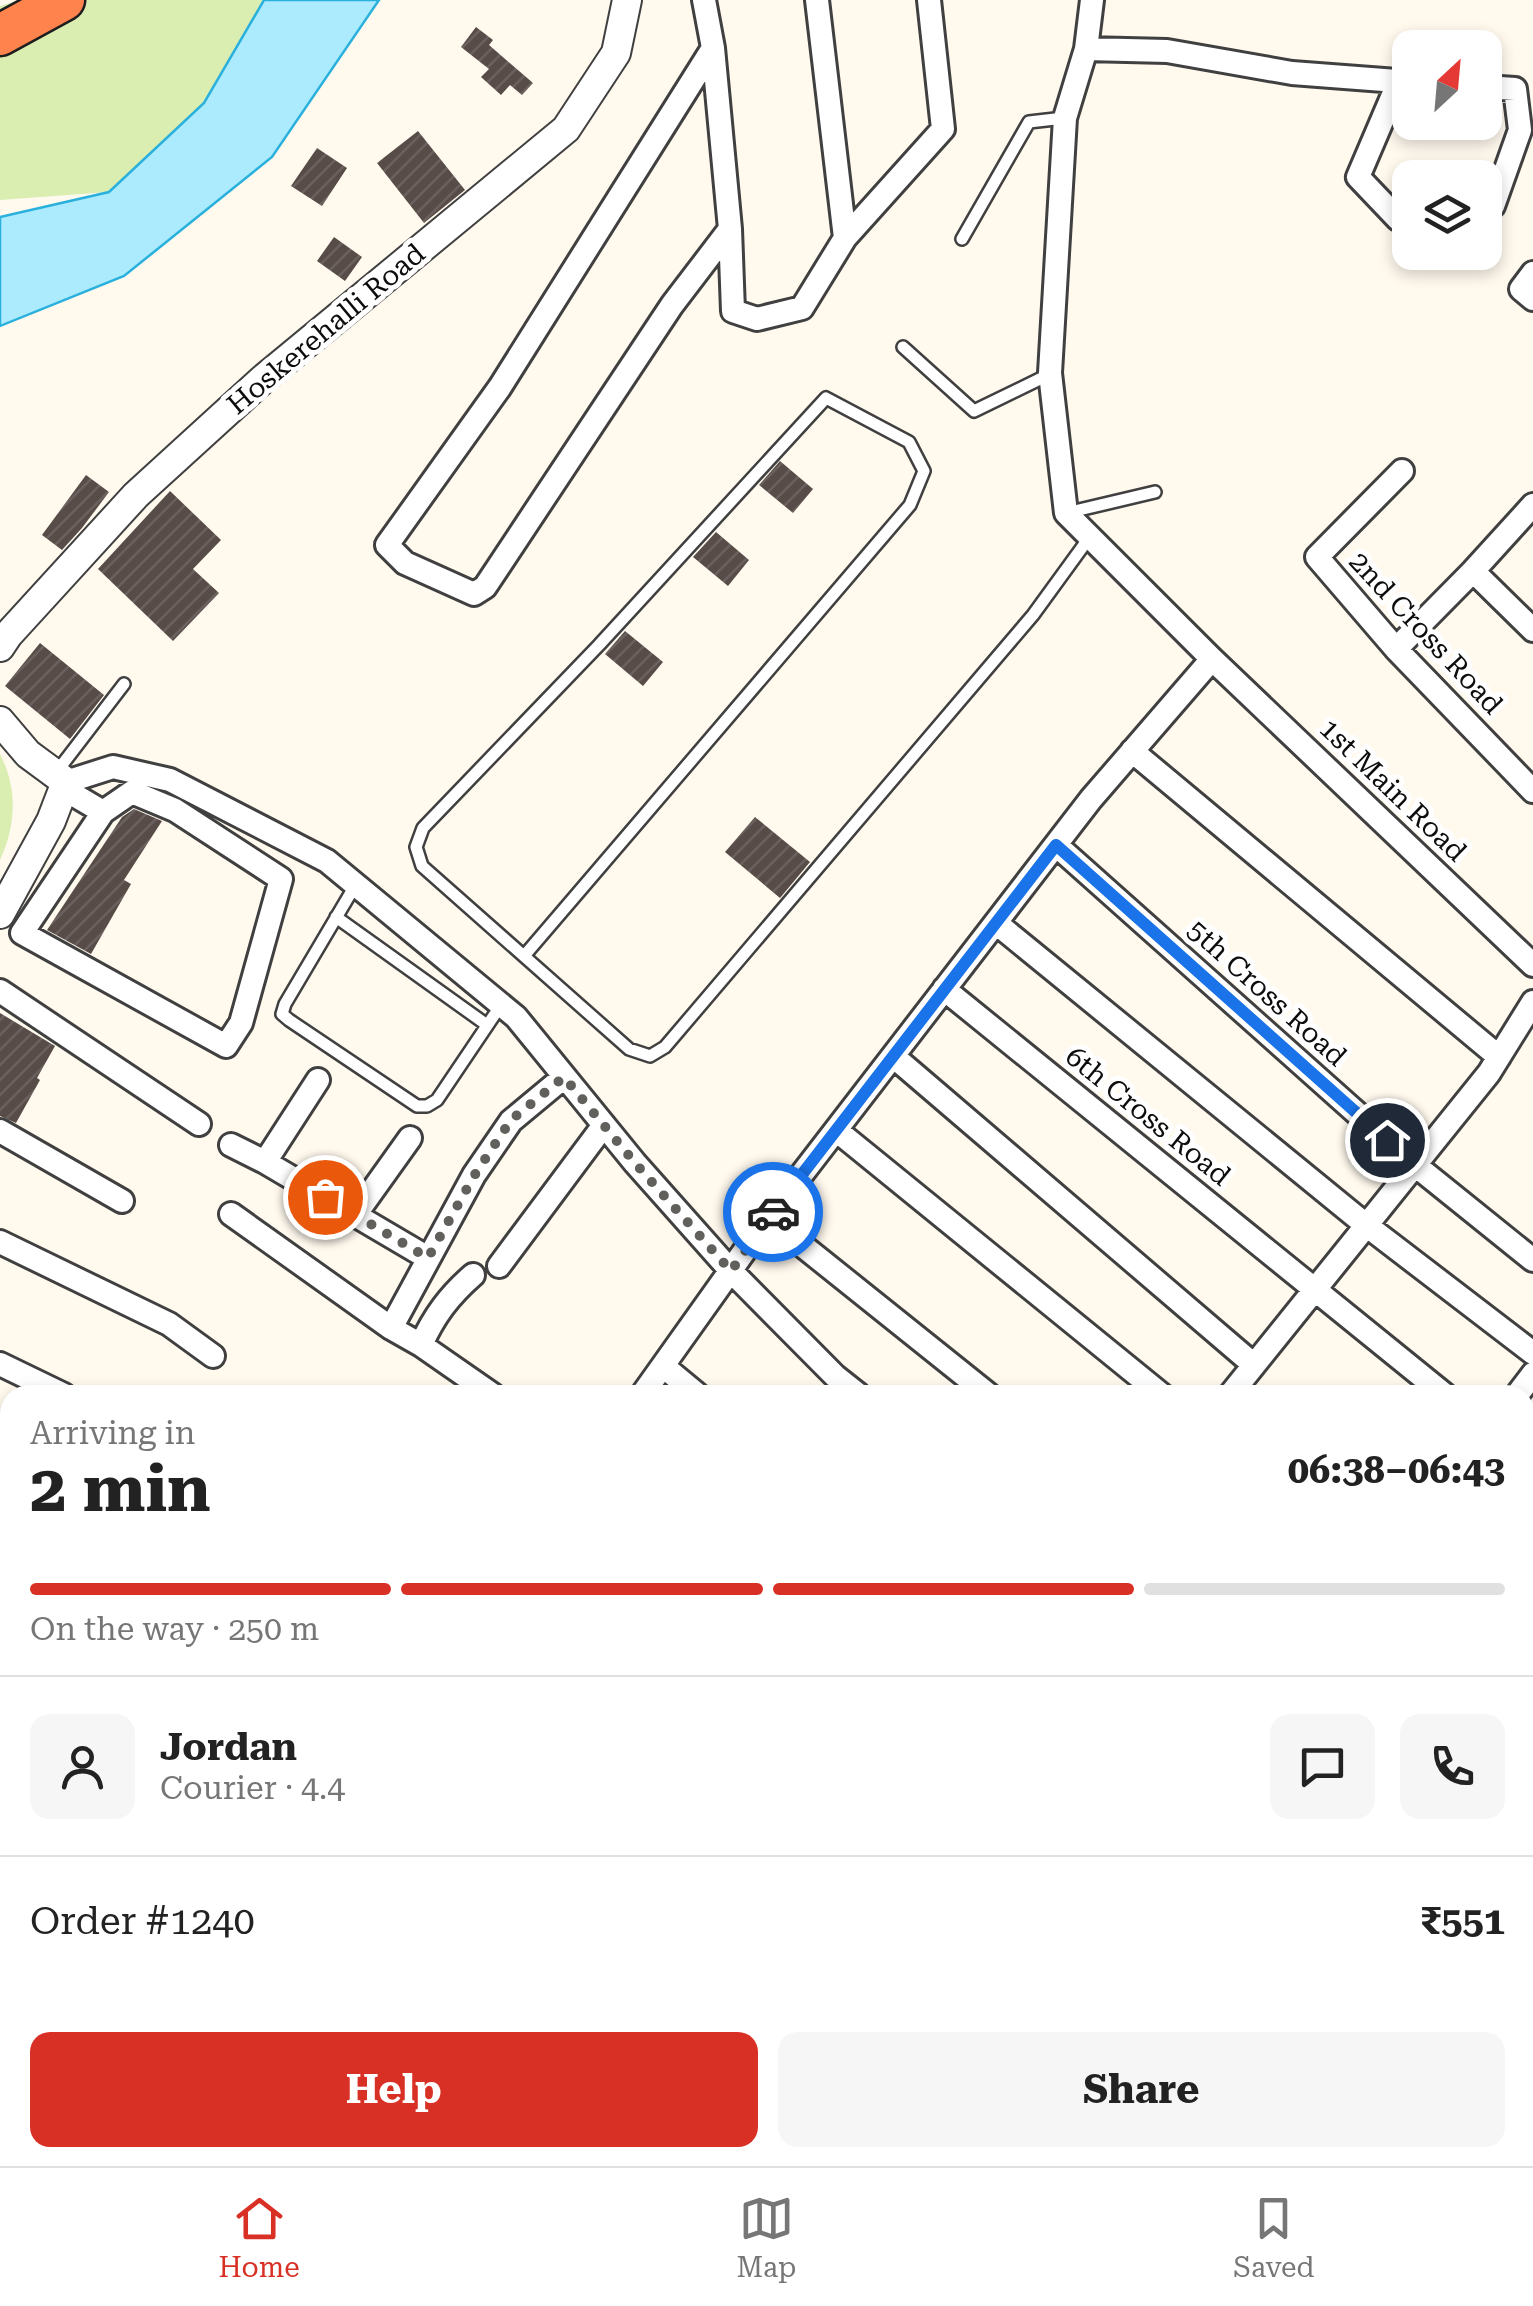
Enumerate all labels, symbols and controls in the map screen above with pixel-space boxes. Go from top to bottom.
north arrow [1392,30,1502,140]
map controls [1392,30,1502,270]
button: layers [1392,160,1502,270]
street label: Hoskerehalli Road [221,237,431,421]
street label: 2nd Cross Road [1342,545,1510,721]
street label: 1st Main Road [1313,712,1473,868]
street label: 5th Cross Road [1181,913,1353,1073]
street label: 6th Cross Road [1059,1040,1237,1193]
pin [1345,1098,1430,1183]
icon: home [1360,1113,1415,1168]
pin [283,1155,368,1240]
courier [723,1162,823,1262]
icon: bag [298,1170,353,1225]
icon: car [746,1185,801,1240]
text: Arriving in [30,1414,195,1452]
text: 06:38–06:43 [1288,1448,1505,1492]
text: 2 min [30,1451,211,1527]
text: On the way · 250 m [30,1610,319,1648]
button: person [30,1714,135,1819]
button: chat [1270,1714,1375,1819]
button: phone [1400,1714,1505,1819]
text: Jordan [160,1725,297,1769]
text: Courier · 4.4 [160,1769,345,1807]
text: Order #1240 [30,1899,255,1943]
text: ₹551 [1420,1899,1505,1943]
button: Help [30,2032,758,2147]
button: Share [778,2032,1505,2147]
tab: Home [218,2191,300,2284]
tab: Map [737,2191,796,2284]
tab: Saved [1233,2191,1315,2284]

